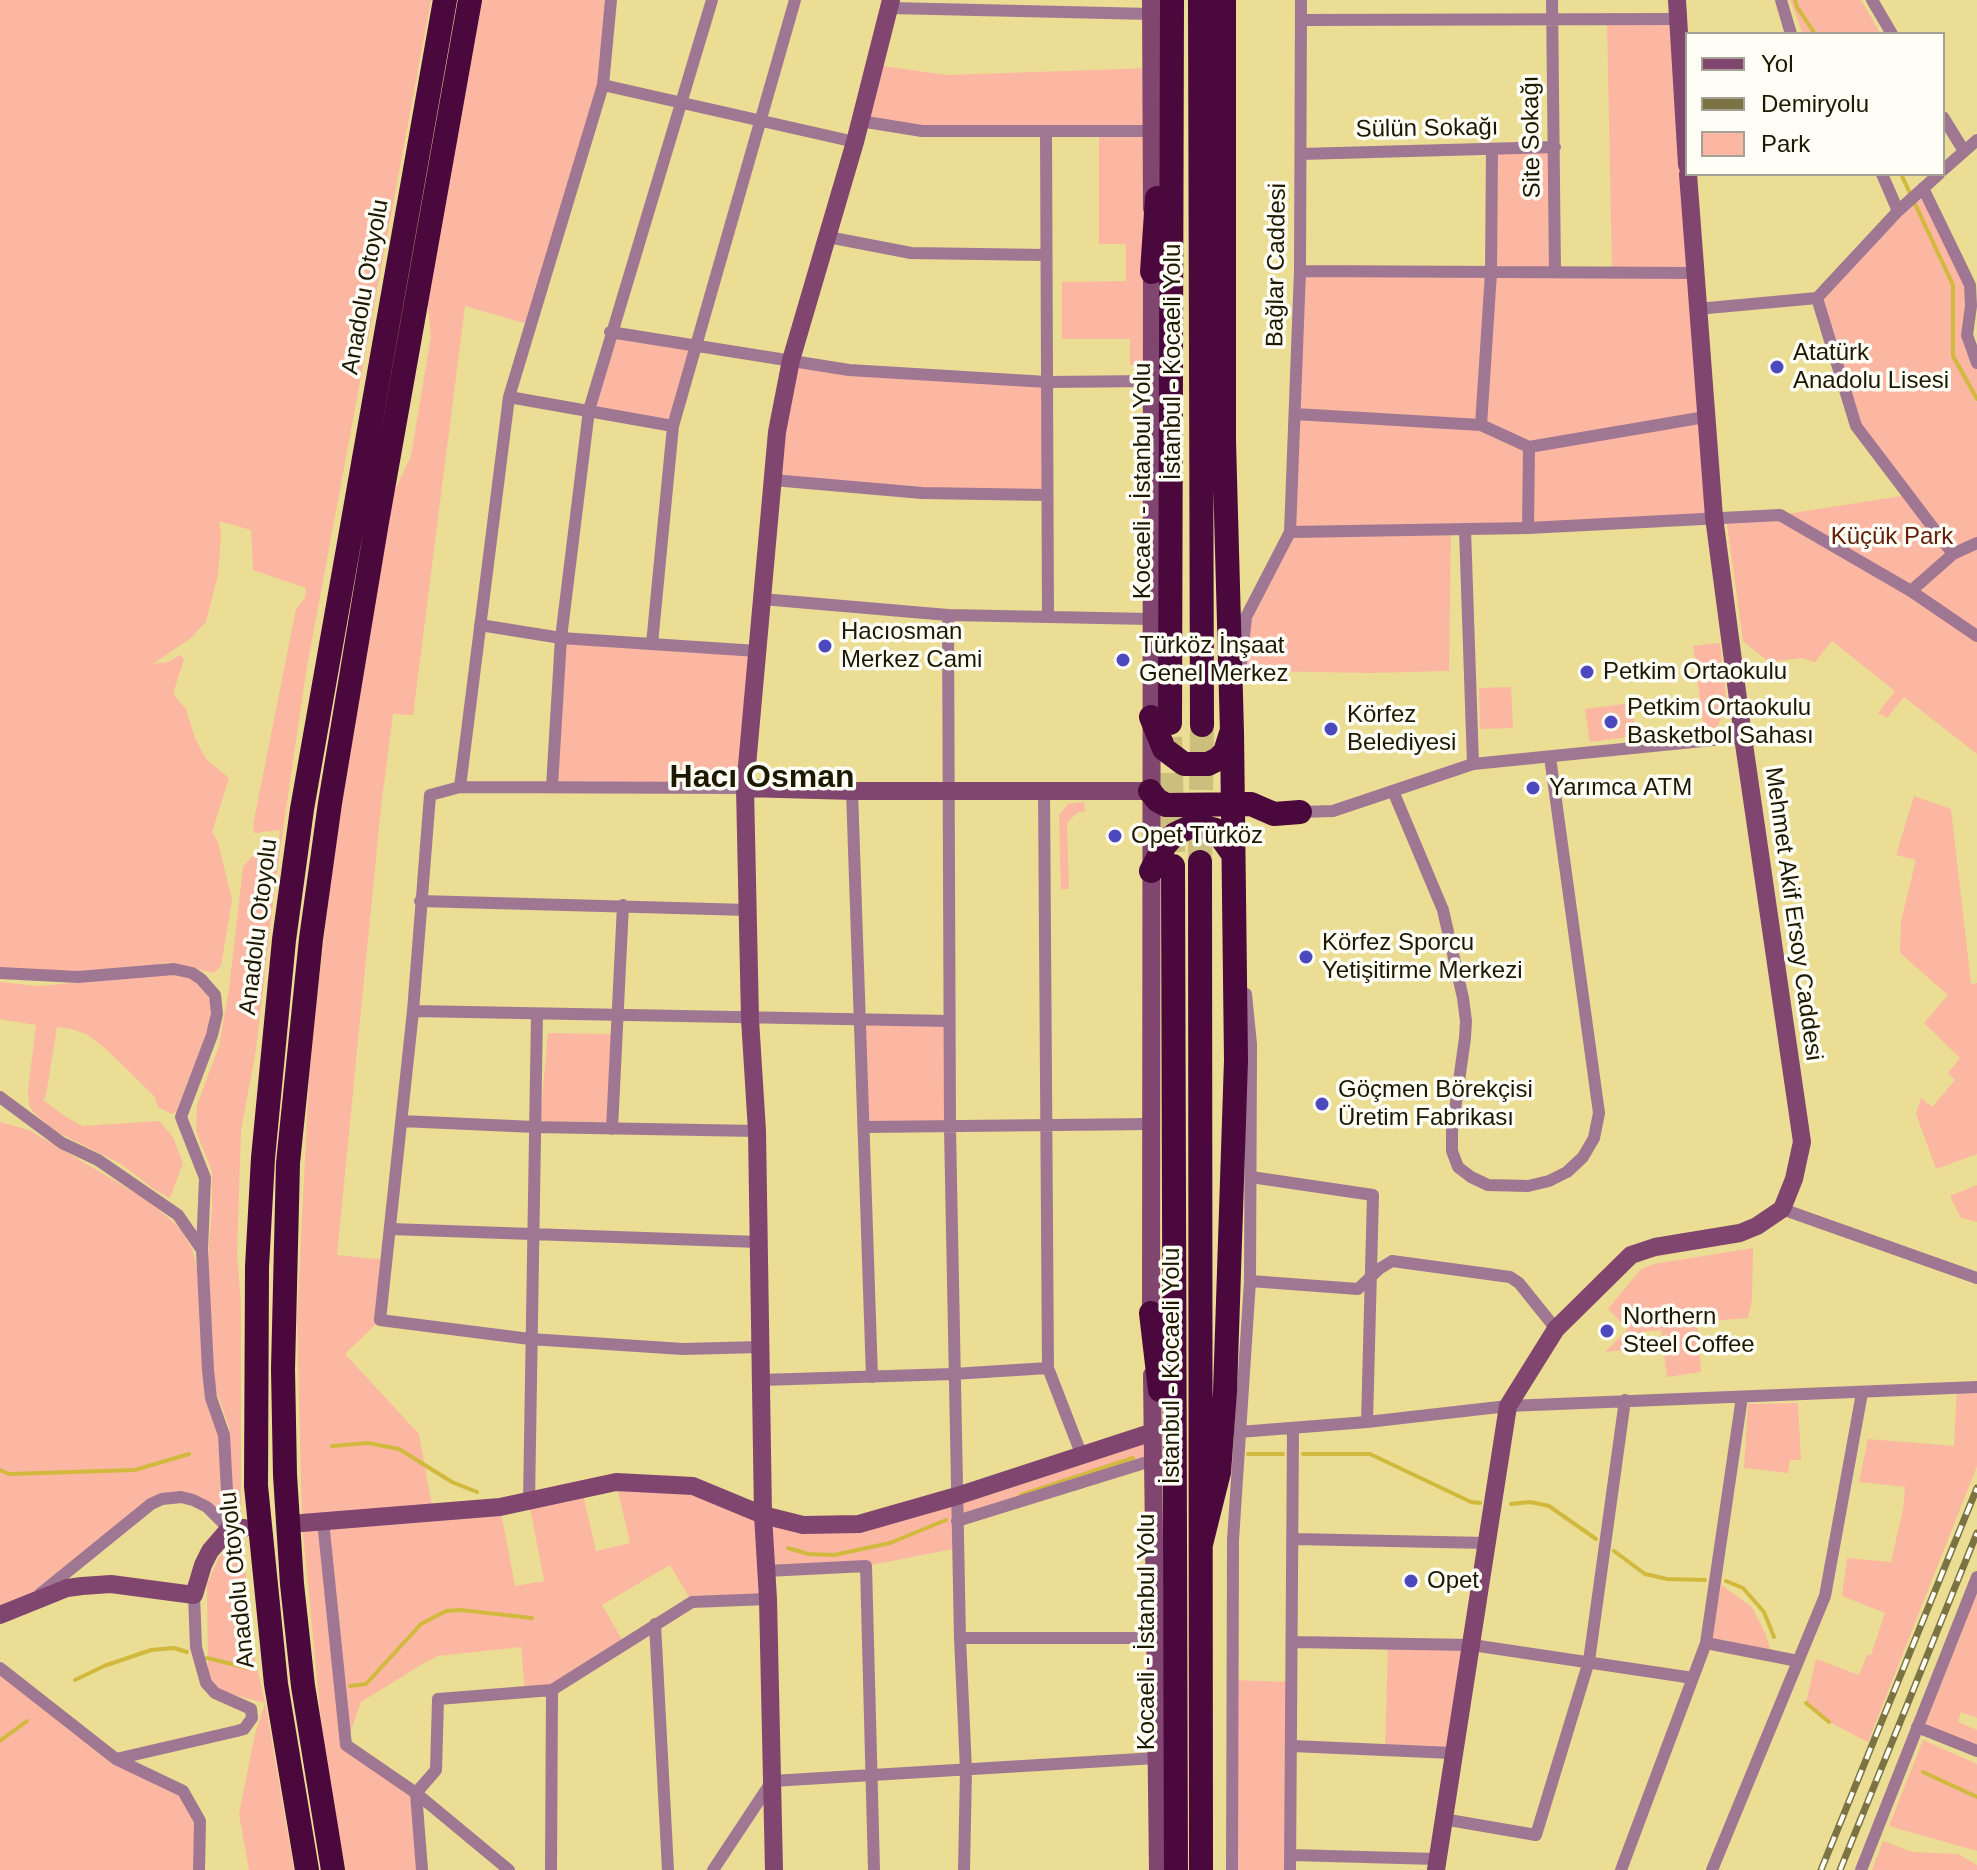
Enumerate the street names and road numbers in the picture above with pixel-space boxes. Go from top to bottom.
street label: Site Sokağı [1517,75,1547,199]
street label: Sülün Sokağı [1355,113,1499,145]
street label: Bağlar Caddesi [1261,183,1293,347]
street label: Anadolu Otoyolu [336,197,396,377]
street label: İstanbul - Kocaeli Yolu [1159,244,1187,480]
street label: Kocaeli - İstanbul Yolu [1129,363,1157,599]
street label: Mehmet Akif Ersoy Caddesi [1758,765,1828,1063]
street label: Anadolu Otoyolu [234,837,284,1017]
street label: İstanbul - Kocaeli Yolu [1158,1248,1186,1484]
street label: Anadolu Otoyolu [214,1490,262,1670]
street label: Kocaeli - İstanbul Yolu [1133,1514,1161,1750]

